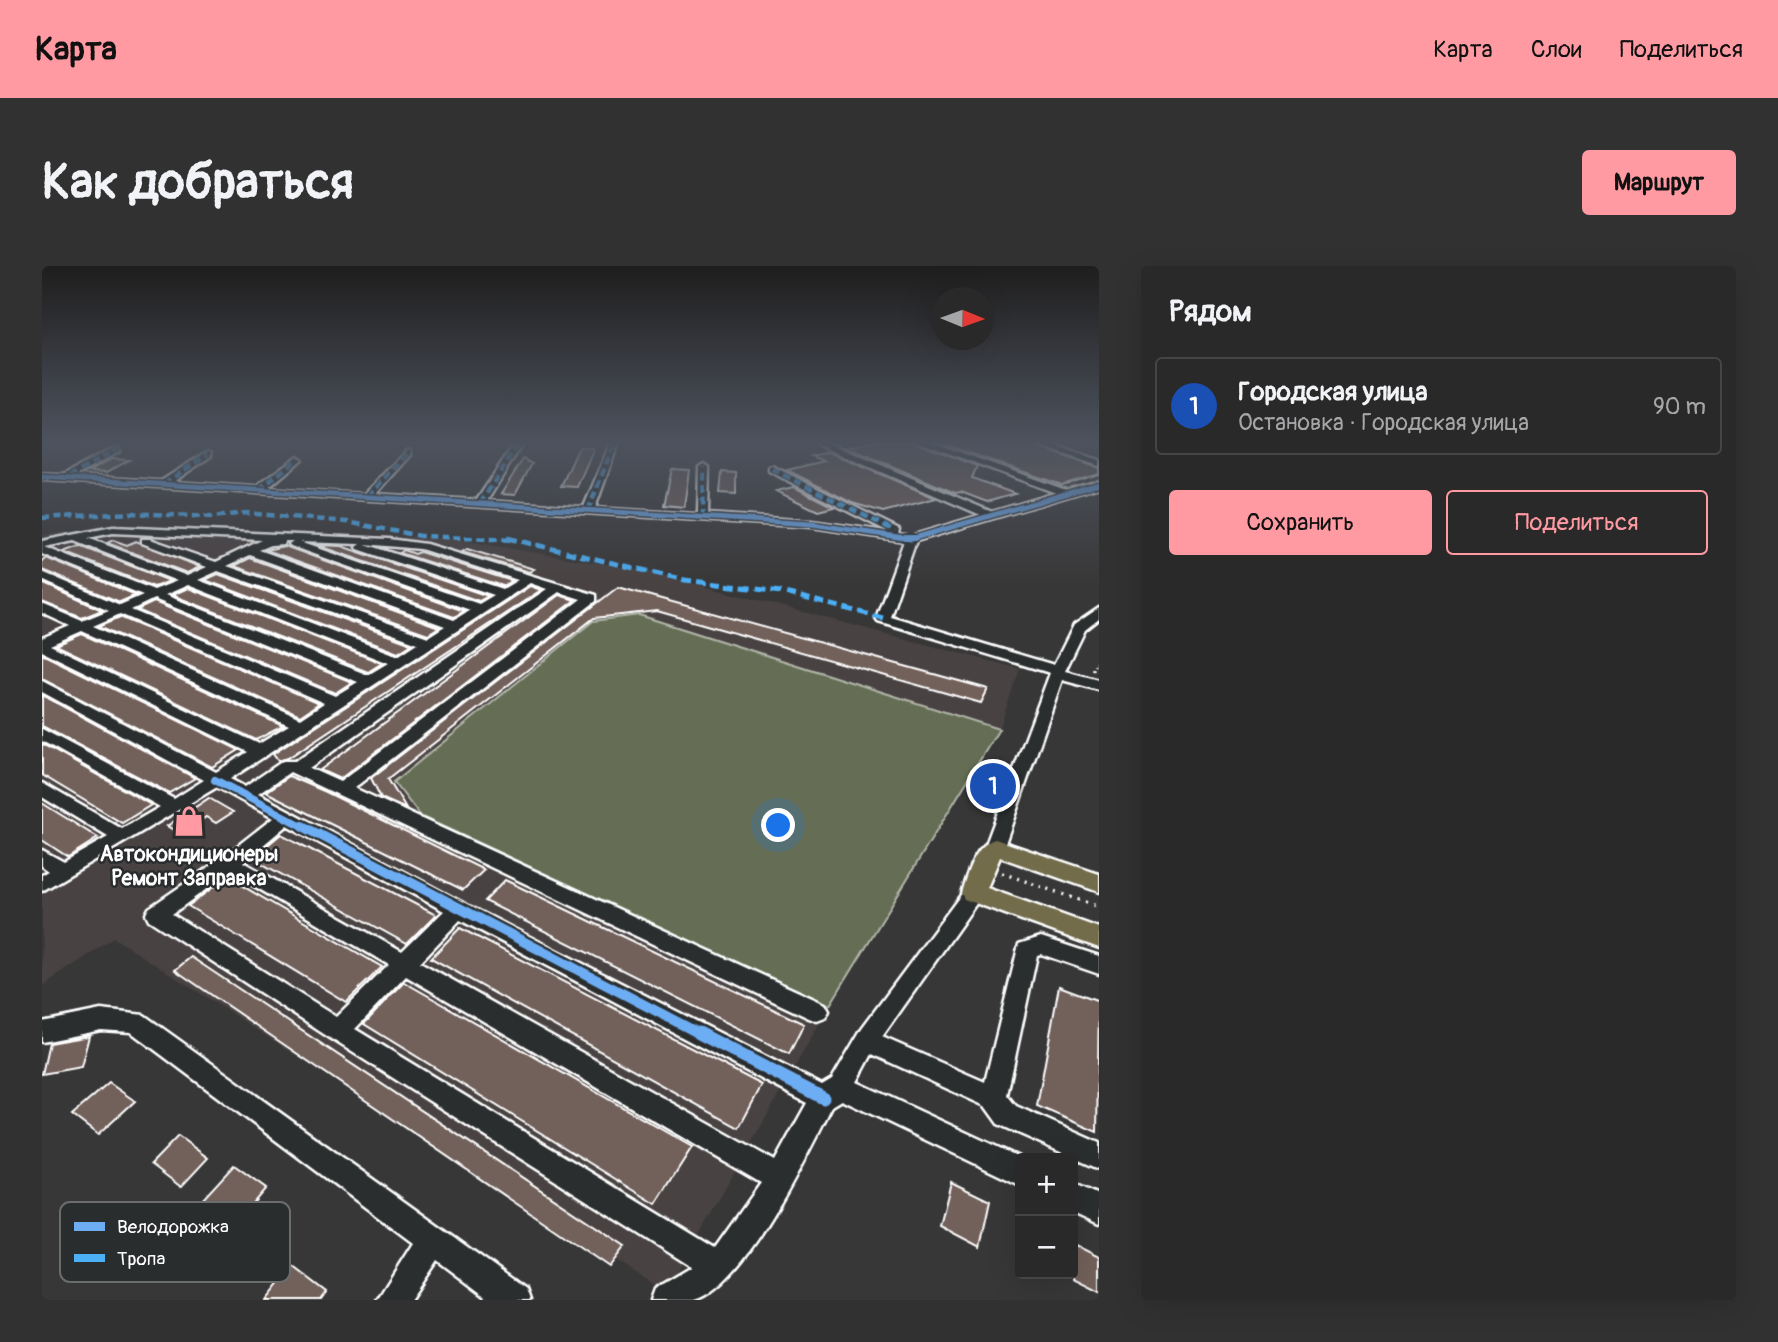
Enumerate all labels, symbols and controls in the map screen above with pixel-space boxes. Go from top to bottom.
text: Карта [35,29,117,70]
text: Карта [1433,35,1493,64]
text: Слои [1531,35,1582,64]
text: Поделиться [1620,35,1743,64]
button: Маршрут [1582,150,1736,215]
text: Как добраться [42,152,354,213]
north arrow [931,287,994,350]
text: Рядом [1169,293,1252,330]
text: Городская улица [1238,376,1428,408]
text: 1 [1190,392,1199,421]
text: 90 m [1653,392,1706,421]
text: Остановка · Городская улица [1238,408,1529,437]
button: Сохранить [1169,490,1432,555]
button: Поделиться [1446,490,1708,555]
pin: 1 [970,760,1016,812]
shop icon: Автокондиционеры Ремонт Заправка [172,804,206,838]
your location [761,808,795,842]
place label: Автокондиционеры Ремонт Заправка [100,841,278,892]
map controls [1015,1153,1078,1279]
button: + [1015,1153,1078,1216]
legend [60,1202,290,1282]
text: Велодорожка [117,1215,229,1239]
button: − [1015,1216,1078,1279]
text: Тропа [117,1247,165,1271]

